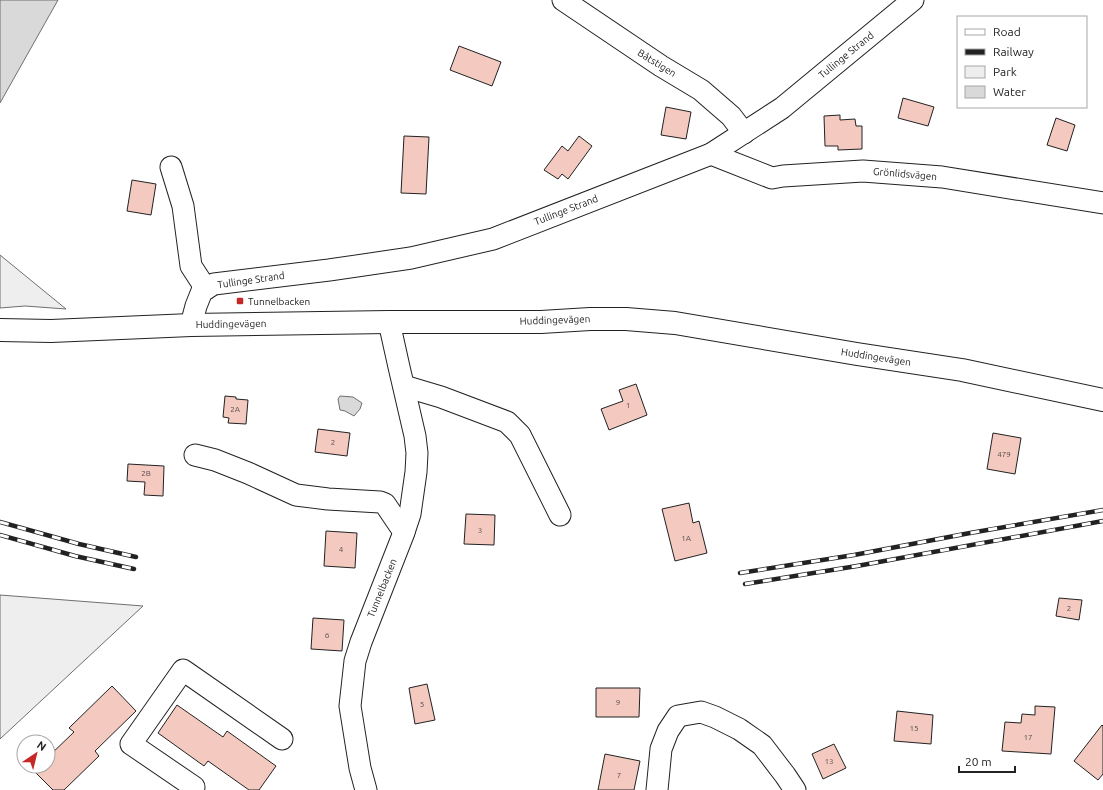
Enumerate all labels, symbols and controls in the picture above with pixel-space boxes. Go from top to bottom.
legend [957,16,1087,108]
text: Road [993,25,1021,38]
street label: Tullinge Strand [816,29,876,81]
text: Railway [993,45,1034,58]
street label: Båtstigen [636,47,678,79]
text: Park [993,65,1017,78]
text: Water [993,85,1026,98]
street label: Grönlidsvägen [873,166,937,182]
street label: Tullinge Strand [532,193,600,227]
street label: Tullinge Strand [217,270,285,290]
marker: Tunnelbacken [235,296,245,306]
place label: Tunnelbacken [248,296,310,307]
street label: Huddingevägen [519,313,591,327]
street label: Huddingevägen [196,318,266,330]
street label: Huddingevägen [840,346,912,368]
house number: 1 [626,401,630,410]
house number: 2A [230,405,241,414]
house number: 2 [331,438,335,447]
house number: 479 [997,450,1011,459]
house number: 2B [141,469,151,478]
house number: 3 [478,526,482,535]
house number: 1A [681,534,692,543]
house number: 4 [339,545,344,554]
street label: Tunnelbacken [365,557,399,619]
house number: 2 [1067,604,1071,613]
house number: 6 [325,631,330,640]
house number: 9 [616,698,620,707]
house number: 5 [420,700,424,709]
house number: 15 [909,724,919,733]
house number: 17 [1023,733,1033,742]
north arrow [16,734,56,774]
text: N [35,739,49,753]
scale bar [959,748,1015,774]
text: 20 m [965,755,992,768]
house number: 13 [824,757,834,766]
house number: 7 [617,771,621,780]

